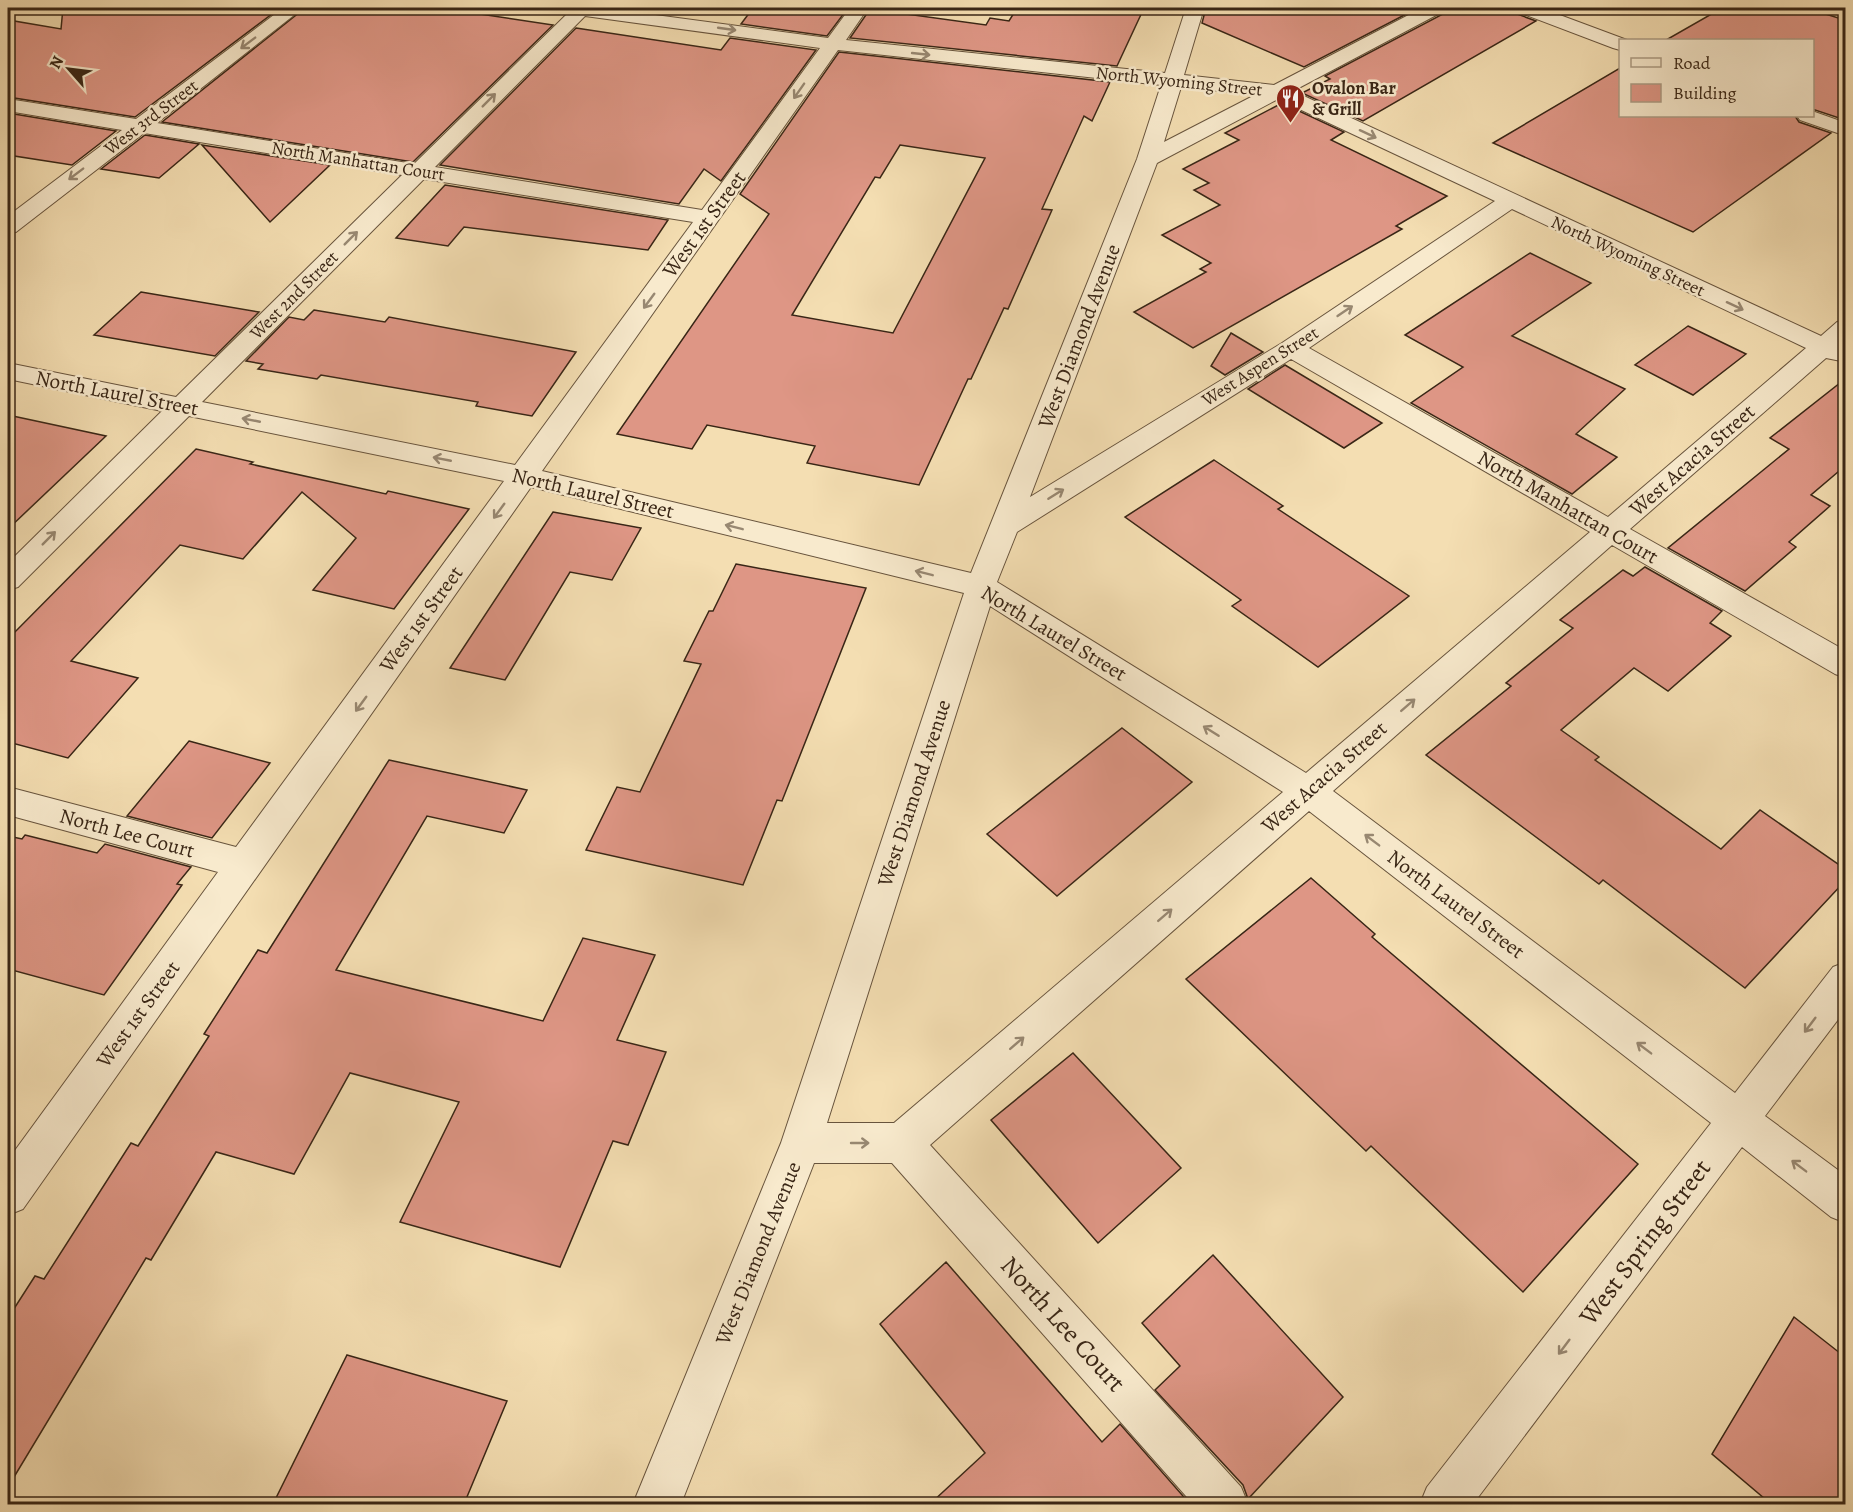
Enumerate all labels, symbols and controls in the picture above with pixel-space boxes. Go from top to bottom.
one-way arrow [717,24,737,35]
one-way arrow [240,37,256,49]
north arrow [39,39,99,99]
legend [1619,39,1814,117]
one-way arrow [910,48,930,59]
text: Road [1673,51,1711,75]
text: N [44,52,69,73]
street label: North Wyoming Street [1095,60,1264,102]
street label: West 3rd Street [98,74,203,161]
place label: Ovalon Bar & Grill [1312,76,1397,121]
text: Building [1673,81,1737,105]
restaurant icon: Ovalon Bar & Grill [1275,82,1307,124]
one-way arrow [793,83,805,99]
one-way arrow [482,93,497,108]
one-way arrow [1359,129,1377,141]
street label: North Manhattan Court [270,135,446,187]
street label: West 1st Street [655,165,752,284]
one-way arrow [68,168,84,181]
street label: North Wyoming Street [1547,210,1709,302]
one-way arrow [343,231,358,246]
street label: West Diamond Avenue [1031,240,1127,433]
street label: West 2nd Street [244,245,344,345]
one-way arrow [643,293,655,309]
one-way arrow [1725,300,1743,312]
one-way arrow [1337,305,1354,318]
street label: West Aspen Street [1196,320,1323,412]
street label: North Laurel Street [33,363,201,423]
street label: West Acacia Street [1623,398,1761,523]
one-way arrow [242,414,261,425]
street label: North Manhattan Court [1473,444,1663,570]
one-way arrow [433,453,452,464]
street label: North Laurel Street [509,461,677,525]
one-way arrow [1047,488,1064,500]
one-way arrow [493,502,505,518]
one-way arrow [725,520,744,532]
one-way arrow [42,531,56,546]
street label: West 1st Street [372,560,469,679]
one-way arrow [915,566,934,578]
street label: North Laurel Street [976,578,1132,688]
one-way arrow [355,695,367,711]
street label: West Diamond Avenue [870,696,957,891]
one-way arrow [1400,698,1415,712]
street label: West Acacia Street [1255,715,1393,840]
one-way arrow [1203,724,1220,736]
street label: North Lee Court [56,802,198,864]
one-way arrow [1365,834,1381,847]
street label: North Laurel Street [1382,843,1531,965]
one-way arrow [1157,908,1172,922]
street label: West 1st Street [89,955,186,1074]
one-way arrow [1804,1017,1816,1033]
one-way arrow [1009,1036,1024,1050]
one-way arrow [1636,1042,1652,1055]
one-way arrow [849,1137,869,1149]
street label: West Spring Street [1570,1152,1719,1333]
street label: West Diamond Avenue [708,1157,807,1349]
one-way arrow [1791,1160,1807,1173]
street label: North Lee Court [993,1249,1134,1400]
one-way arrow [1558,1339,1571,1355]

